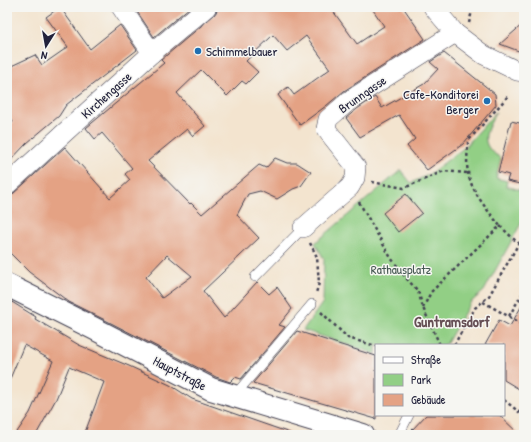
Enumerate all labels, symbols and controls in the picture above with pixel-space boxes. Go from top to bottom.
north arrow [26,26,66,66]
place label: Schimmelbauer [206,42,278,60]
marker: Schimmelbauer [193,46,203,56]
text: N [40,48,48,63]
street label: Kirchengasse [77,67,135,123]
street label: Brunngasse [334,71,390,117]
place label: Cafe-Konditorei Berger [403,85,479,118]
marker: Cafe-Konditorei Berger [482,96,492,106]
park label: Rathausplatz [371,260,432,278]
district label: Guntramsdorf [414,311,491,332]
legend [375,344,505,416]
street label: Hauptstraße [150,351,210,395]
text: Straße [411,351,441,368]
text: Park [411,371,431,388]
text: Gebäude [411,391,446,408]

